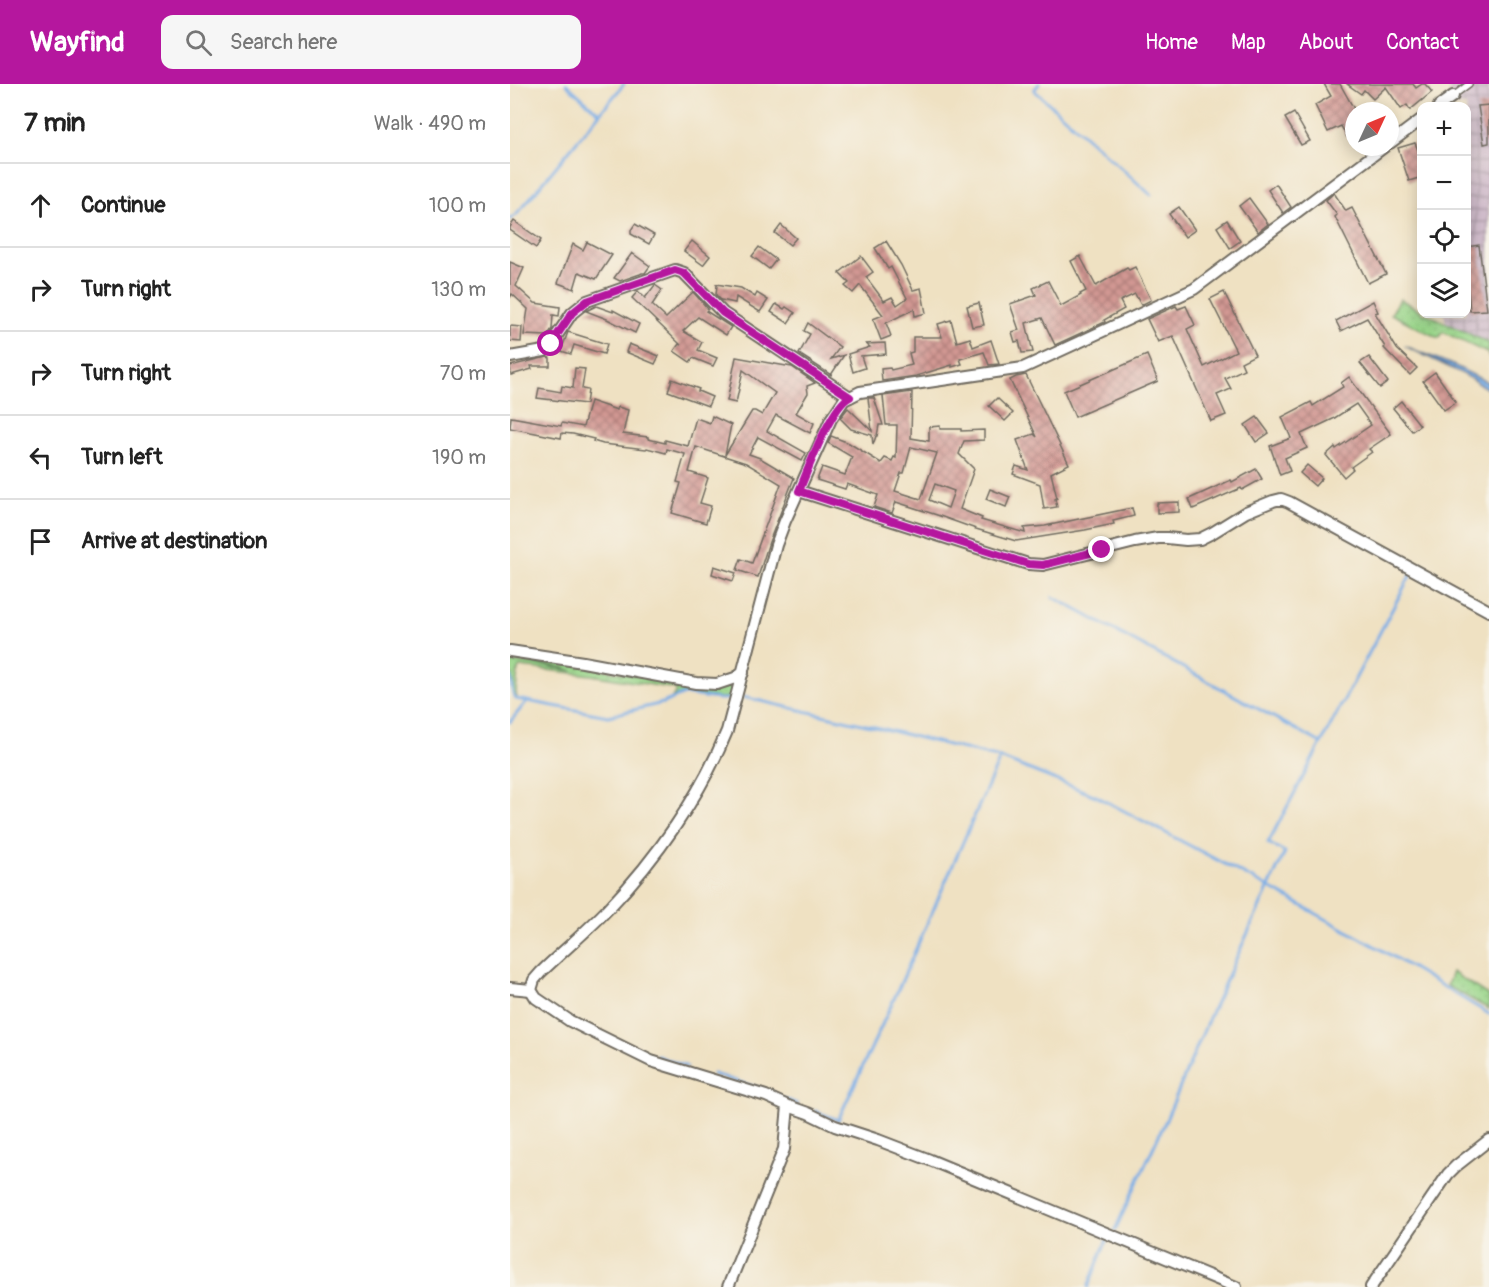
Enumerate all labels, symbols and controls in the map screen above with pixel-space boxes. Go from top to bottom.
search box [161,15,581,69]
text: Wayfind [30,25,125,60]
icon: search [182,26,215,59]
text: Search here [230,28,337,56]
text: Home [1145,29,1198,56]
text: Map [1231,29,1266,56]
text: About [1299,29,1353,56]
text: Contact [1386,29,1459,56]
north arrow [1345,102,1399,156]
map controls [1417,102,1471,318]
button: + [1417,102,1471,156]
text: 7 min [24,107,86,139]
text: Walk · 490 m [374,111,486,136]
button: − [1417,156,1471,210]
icon: ahead [24,189,57,222]
text: Continue [81,191,165,219]
text: 100 m [429,193,486,218]
button: locate [1417,210,1471,264]
button: layers [1417,264,1471,318]
icon: right [24,273,57,306]
text: Turn right [81,275,171,303]
text: 130 m [431,277,486,302]
route start [537,330,563,356]
icon: right [24,357,57,390]
text: Turn right [81,359,171,387]
text: 70 m [440,361,486,386]
icon: left [24,441,57,474]
text: Turn left [81,443,163,471]
text: 190 m [432,445,486,470]
icon: arrive [24,525,57,558]
text: Arrive at destination [81,527,267,555]
route end [1088,536,1114,562]

